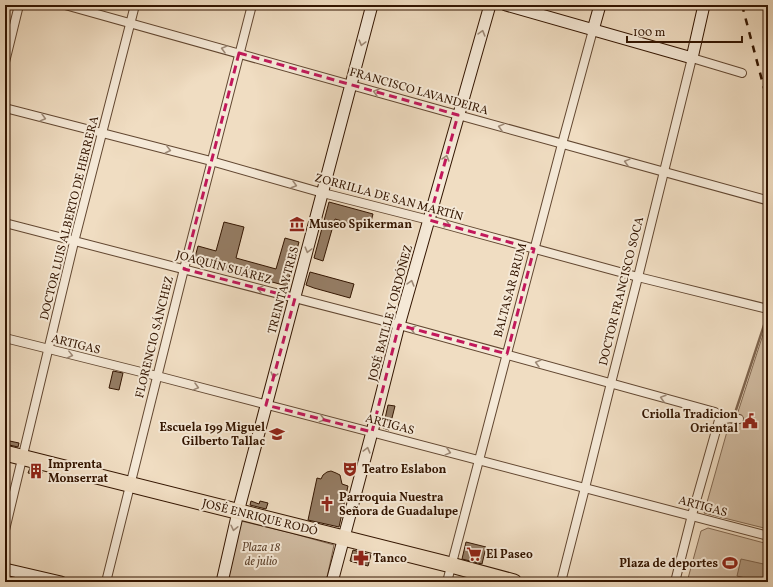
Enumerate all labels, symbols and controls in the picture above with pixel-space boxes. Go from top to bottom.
scale bar [627,18,742,44]
text: 100 m [633,25,666,41]
one-way arrow [477,30,486,37]
one-way arrow [358,39,367,46]
one-way arrow [221,45,228,54]
street label: FRANCISCO LAVANDEIRA [347,64,491,120]
one-way arrow [373,88,380,97]
one-way arrow [39,113,46,121]
street label: DOCTOR LUIS ALBERTO DE HERRERA [37,114,103,322]
one-way arrow [498,123,505,132]
one-way arrow [165,146,172,154]
one-way arrow [442,155,450,161]
one-way arrow [623,158,630,167]
street label: ZORRILLA DE SAN MARTÍN [313,169,465,226]
one-way arrow [290,180,297,189]
museum icon: Museo Spikerman [288,215,306,233]
street label: DOCTOR FRANCISCO SOCA [596,215,648,367]
place label: Museo Spikerman [309,217,412,233]
one-way arrow [444,220,450,228]
street label: BALTASAR BRUM [491,241,531,339]
street label: JOSÉ BATLLE Y ORDÓÑEZ [364,243,417,383]
street label: TREINTA Y TRES [265,245,303,336]
street label: JOAQUÍN SUÁREZ [174,246,274,288]
one-way arrow [304,246,312,253]
street label: FLORENCIO SÁNCHEZ [131,274,178,400]
one-way arrow [406,280,415,287]
one-way arrow [257,285,264,294]
one-way arrow [410,325,416,333]
street label: ARTIGAS [49,331,102,359]
one-way arrow [66,350,73,359]
one-way arrow [535,359,542,368]
one-way arrow [270,372,279,379]
one-way arrow [193,382,199,390]
one-way arrow [660,394,667,403]
place label: Criolla Tradicion Oriental [642,407,738,437]
street label: ARTIGAS [363,411,416,439]
public building icon: Criolla Tradicion Oriental [741,412,759,430]
one-way arrow [318,414,325,423]
place label: Escuela 199 Miguel Gilberto Tallac [159,420,265,450]
school or university icon: Escuela 199 Miguel Gilberto Tallac [268,425,286,443]
one-way arrow [363,446,371,453]
one-way arrow [444,447,451,456]
place label: Imprenta Monserrat [48,457,109,487]
theatre icon: Teatro Eslabon [341,460,359,478]
building icon: Imprenta Monserrat [27,462,45,480]
place label: Teatro Eslabon [362,462,447,478]
place label: Parroquia Nuestra Señora de Guadalupe [339,490,458,520]
street label: ARTIGAS [676,493,729,521]
street label: JOSÉ ENRIQUE RODÓ [200,495,320,540]
church icon: Parroquia Nuestra Señora de Guadalupe [318,495,336,513]
one-way arrow [231,525,239,531]
park label: Plaza 18 de julio [242,540,280,570]
supermarket icon: El Paseo [465,545,483,563]
place label: El Paseo [486,547,533,563]
pharmacy icon: Tanco [352,549,370,567]
place label: Tanco [373,551,407,567]
sports icon: Plaza de deportes [721,554,739,572]
place label: Plaza de deportes [619,556,718,572]

